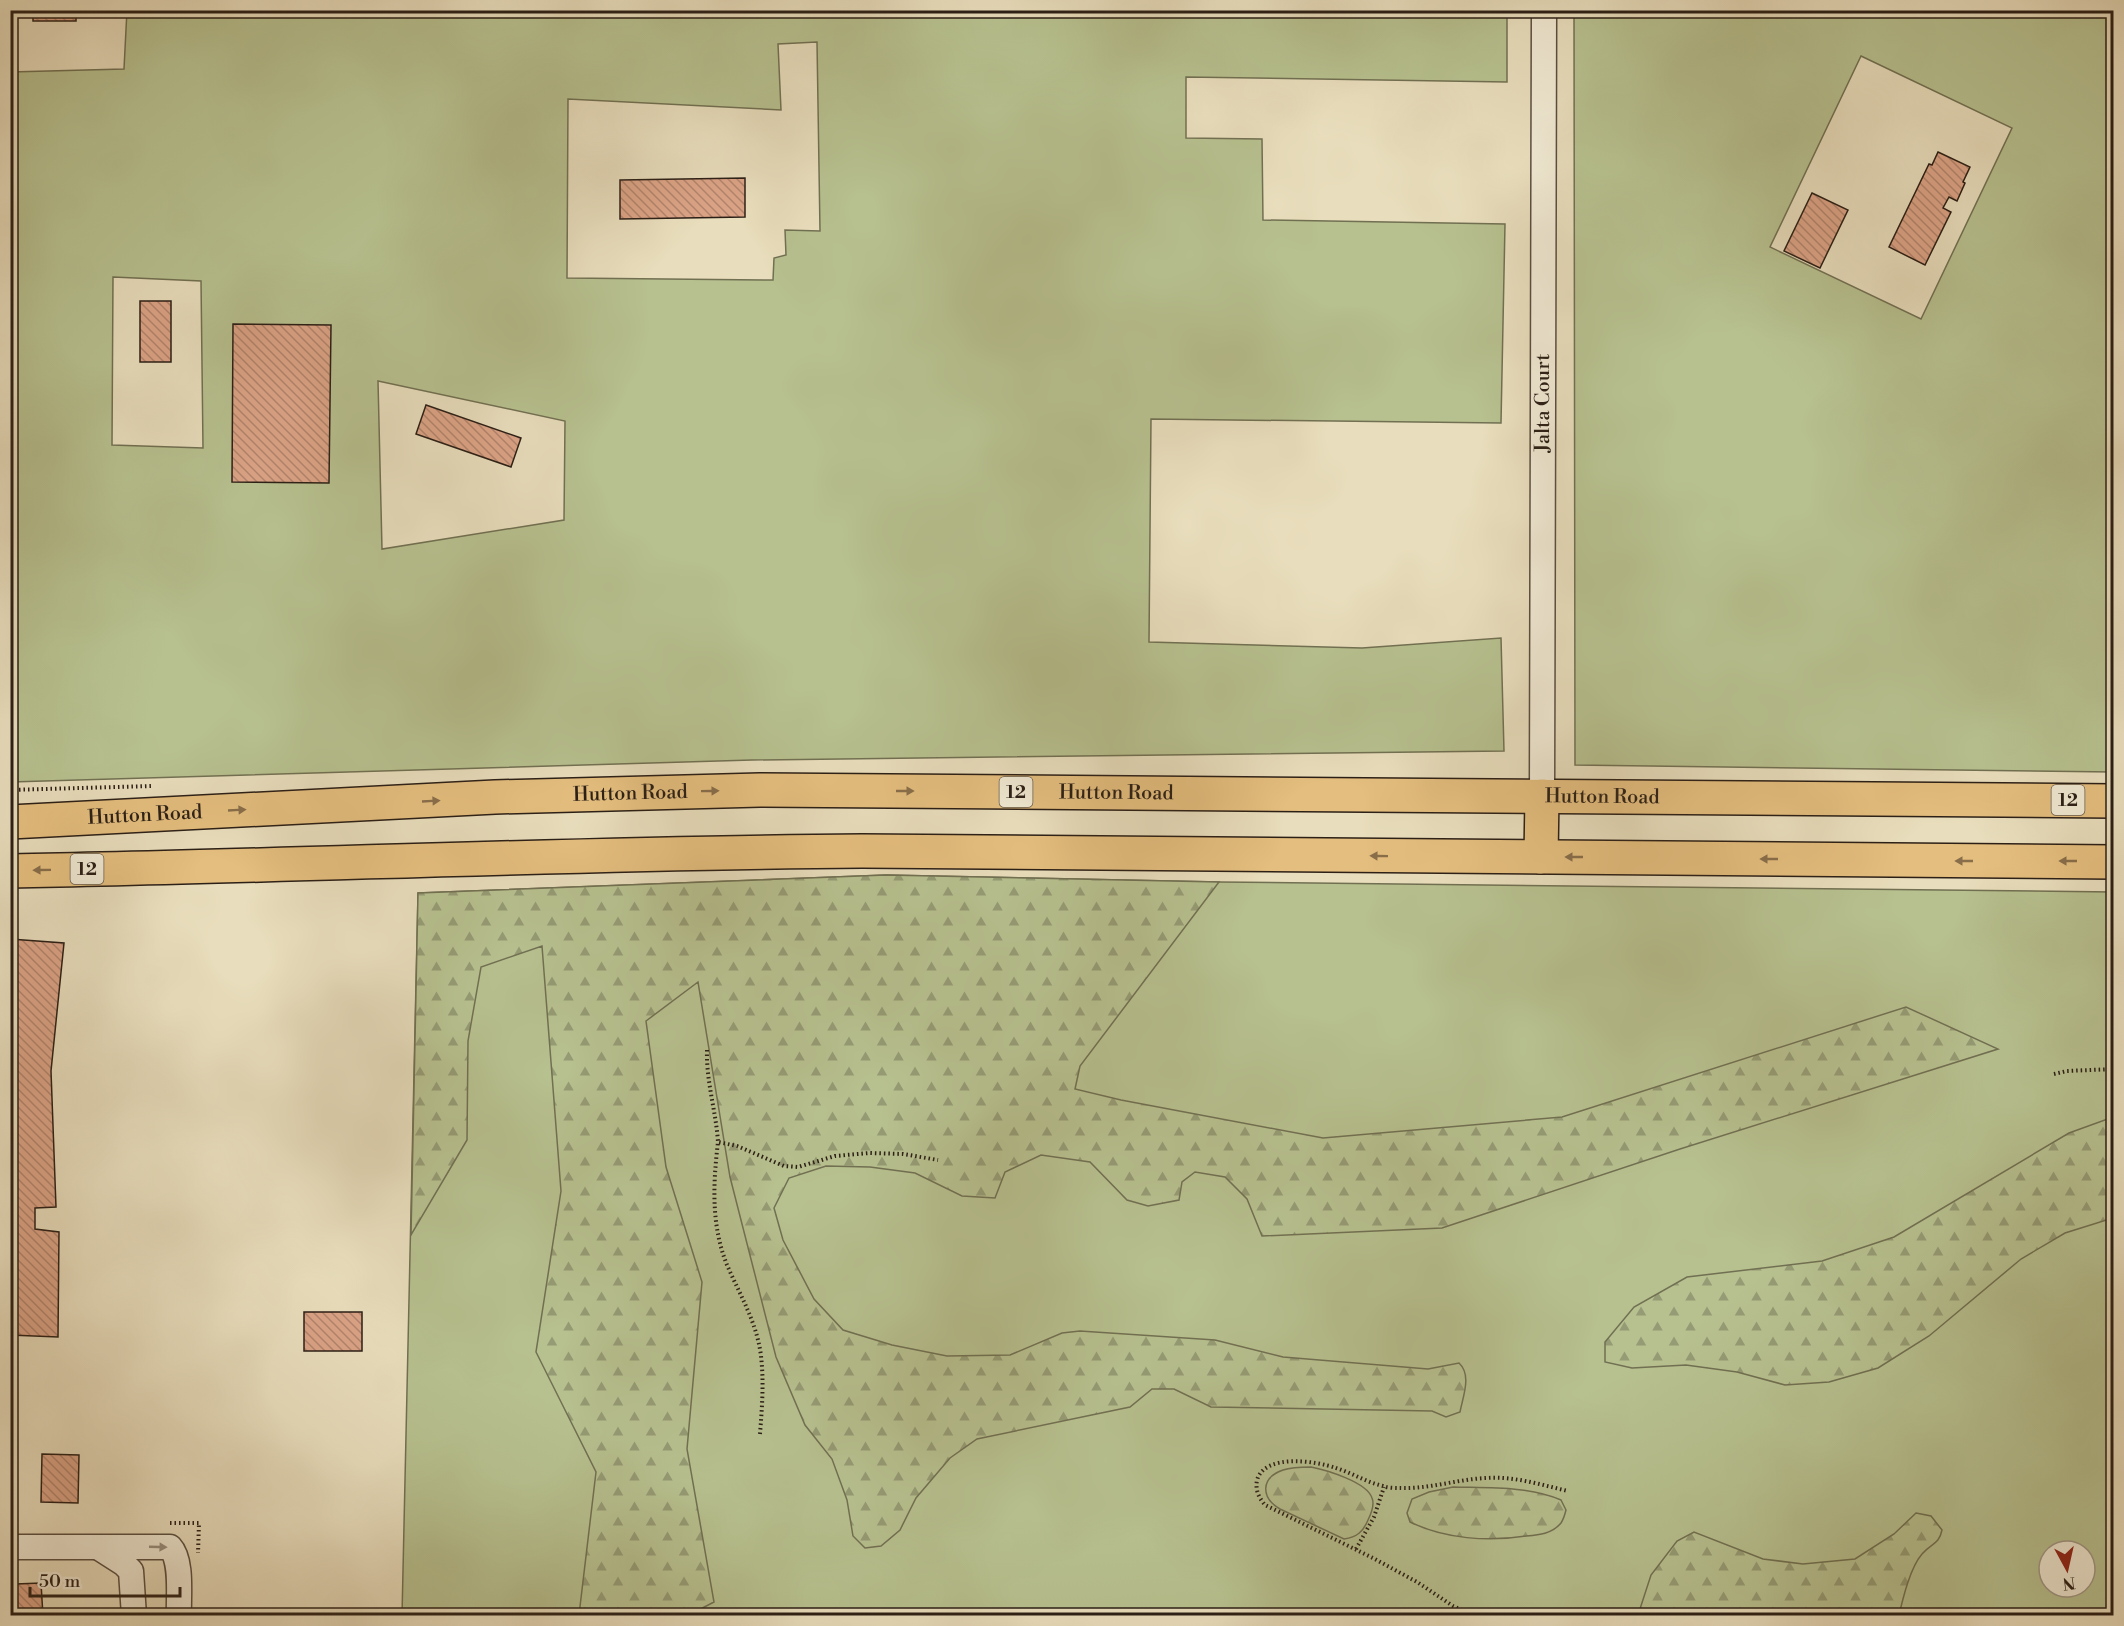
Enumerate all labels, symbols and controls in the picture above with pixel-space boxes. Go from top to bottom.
street label: Jalta Court [1530,354,1556,453]
road number: 12 [1000,777,1032,807]
street label: Hutton Road [572,779,689,807]
street label: Hutton Road [1059,780,1175,806]
street label: Hutton Road [1545,784,1661,810]
road number: 12 [2052,785,2084,815]
one-way arrow [896,786,915,796]
one-way arrow [701,787,720,796]
one-way arrow [422,796,441,805]
street label: Hutton Road [87,800,204,830]
one-way arrow [227,806,246,815]
one-way arrow [1370,851,1389,860]
one-way arrow [1565,853,1584,862]
road number: 12 [70,854,104,884]
one-way arrow [1760,854,1779,864]
one-way arrow [1955,856,1974,865]
one-way arrow [2059,856,2078,866]
one-way arrow [33,865,52,875]
north arrow [2037,1539,2097,1599]
one-way arrow [148,1542,167,1551]
scale bar [30,1560,180,1598]
text: 50 m [39,1570,81,1593]
text: N [2061,1572,2077,1594]

